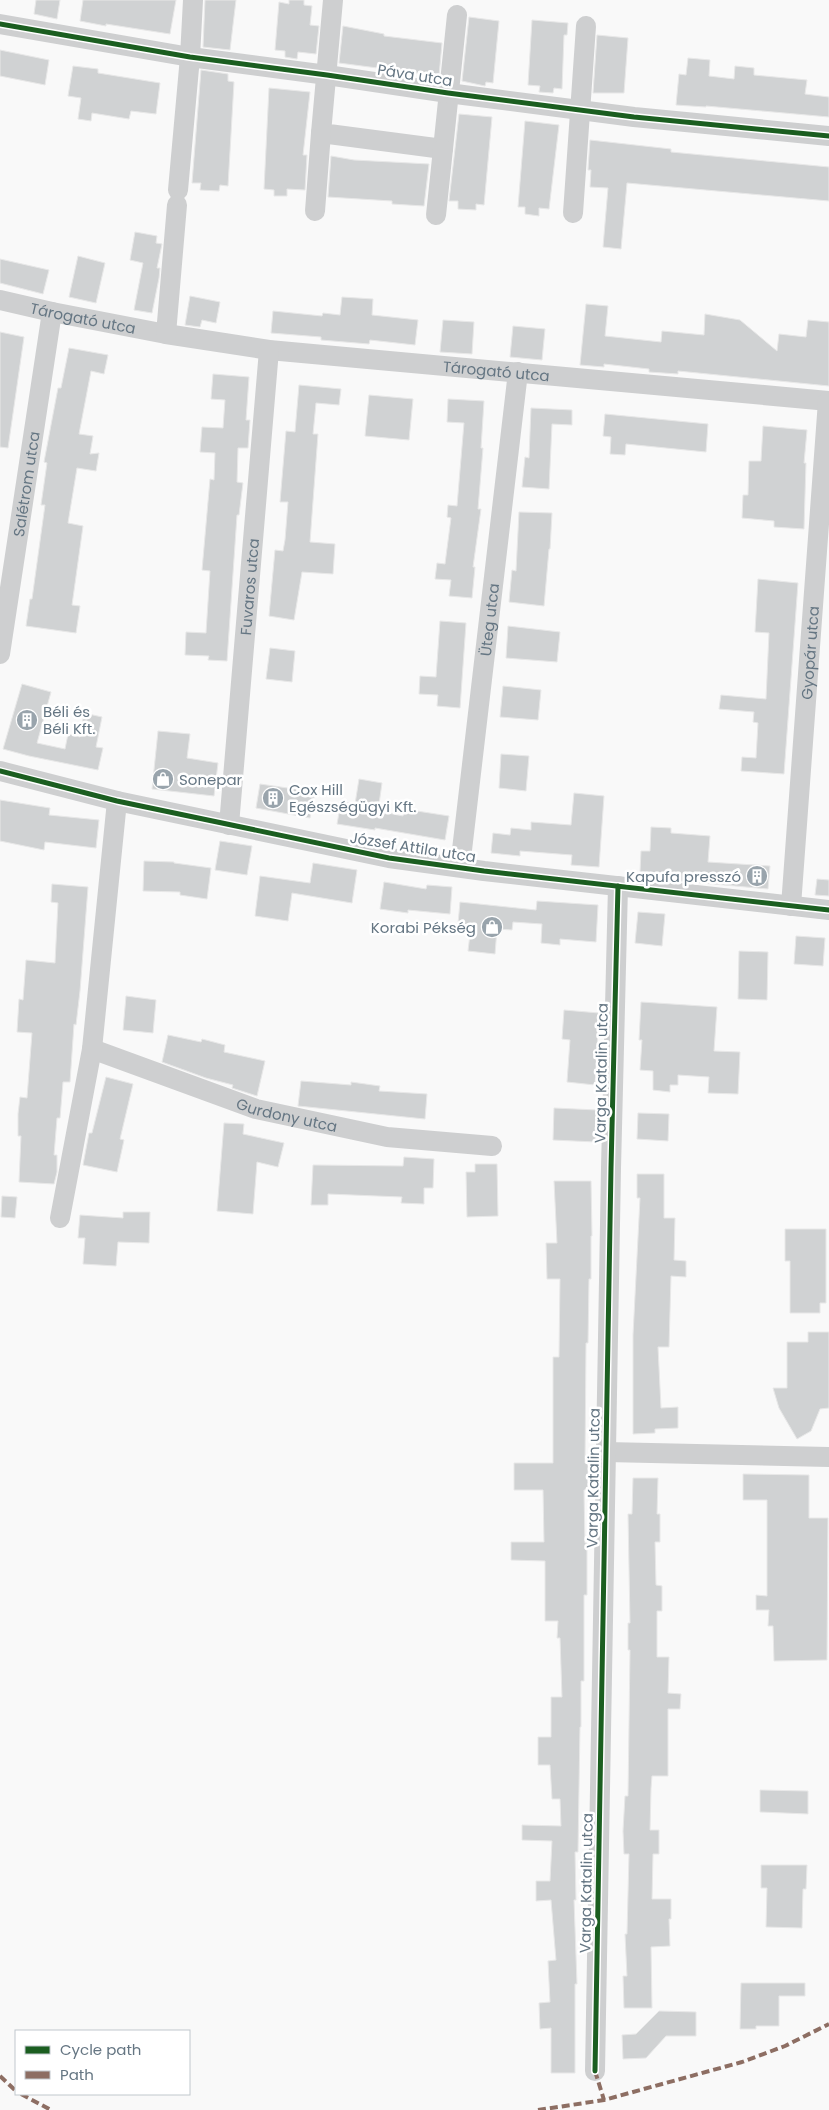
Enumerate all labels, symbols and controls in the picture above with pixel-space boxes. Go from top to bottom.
street label: Páva utca [376,59,454,91]
street label: Tárogató utca [28,297,138,338]
street label: Tárogató utca [442,355,551,386]
street label: Salétrom utca [7,430,44,538]
street label: Fuvaros utca [235,538,264,636]
street label: Üteg utca [474,582,504,657]
street label: Gyopár utca [796,605,823,700]
place label: Béli és Béli Kft. [43,701,95,739]
building icon: Béli és Béli Kft. [15,708,39,732]
shop icon: Sonepar [151,767,175,791]
place label: Sonepar [179,769,243,790]
place label: Cox Hill Egészségügyi Kft. [289,779,416,817]
building icon: Cox Hill Egészségügyi Kft. [261,786,285,810]
street label: József Attila utca [348,827,478,867]
building icon: Kapufa presszó [745,864,769,888]
place label: Kapufa presszó [626,866,741,887]
shop icon: Korabi Pékség [480,915,504,939]
place label: Korabi Pékség [371,917,476,938]
street label: Varga Katalin utca [589,1003,613,1143]
street label: Gurdony utca [233,1092,339,1137]
street label: Varga Katalin utca [581,1408,605,1548]
street label: Varga Katalin utca [574,1813,598,1953]
legend [15,2030,190,2095]
text: Cycle path [60,2039,141,2060]
text: Path [60,2064,94,2085]

